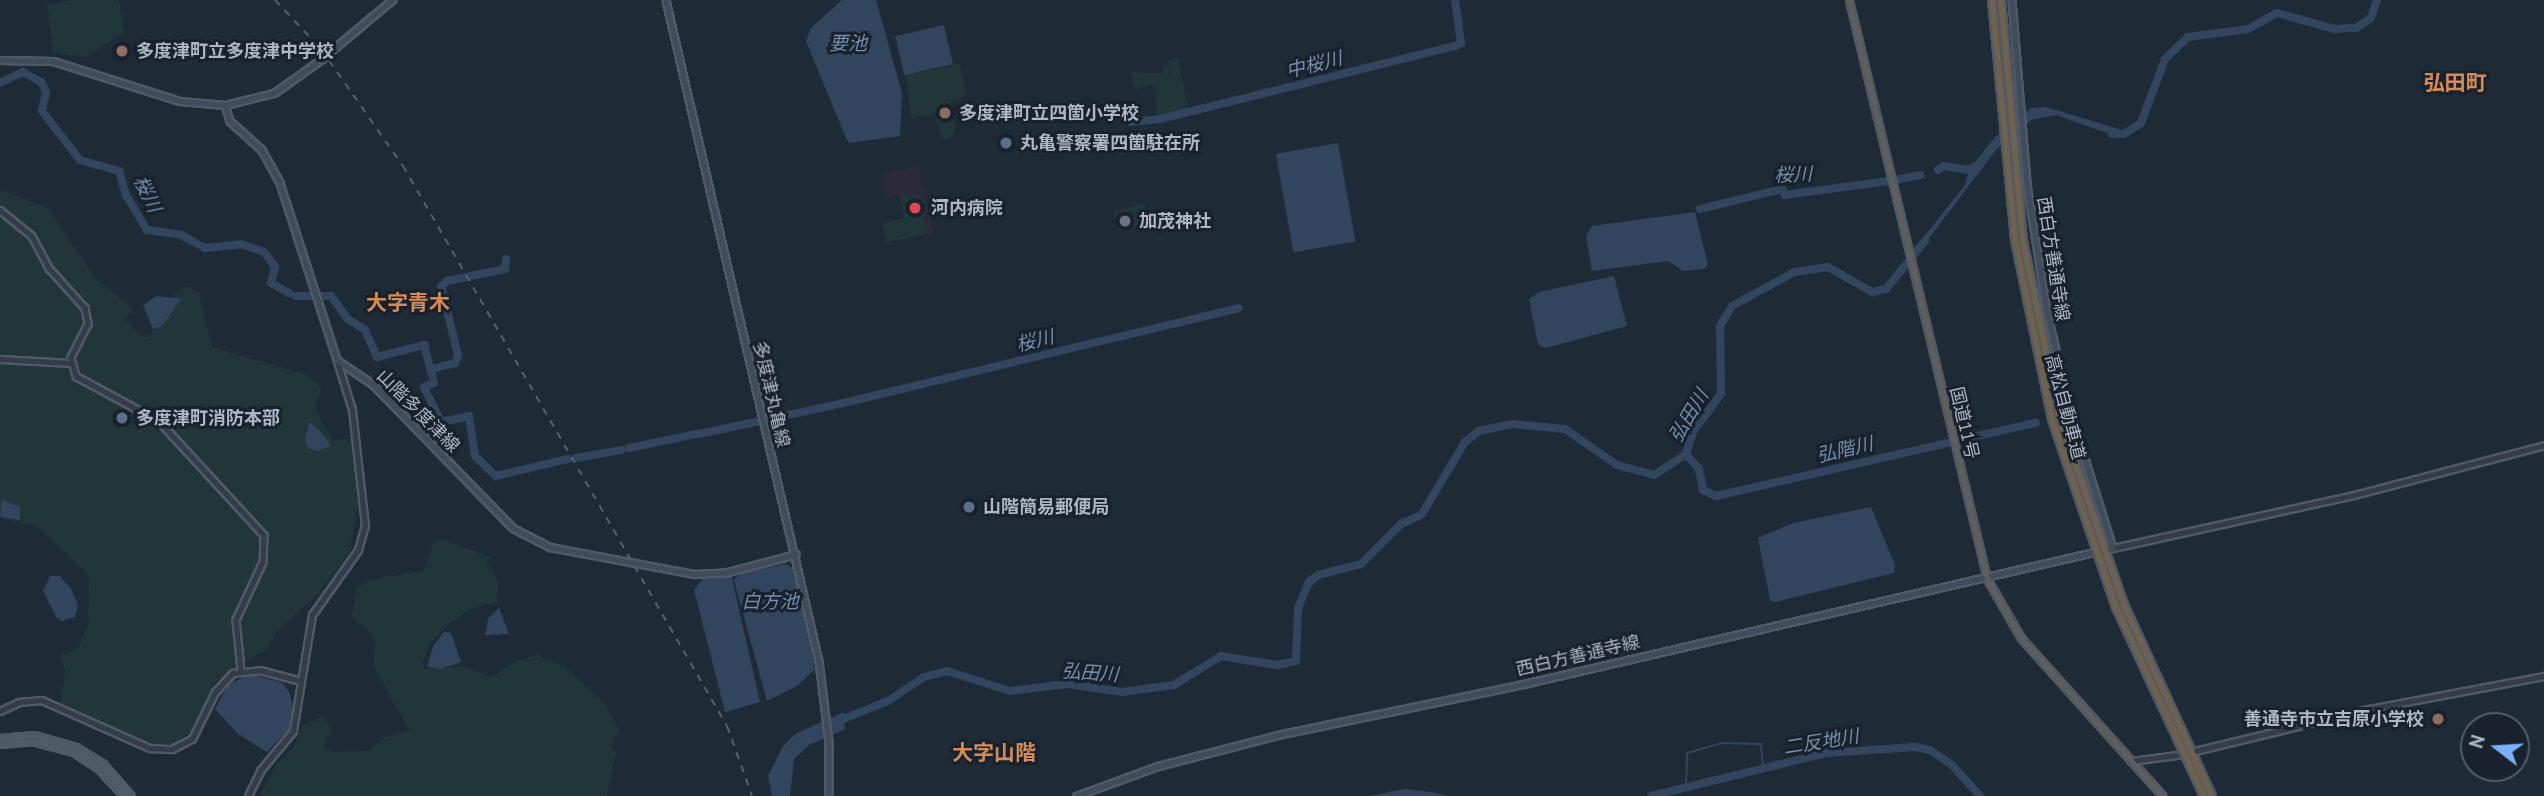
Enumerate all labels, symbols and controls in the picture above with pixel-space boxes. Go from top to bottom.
water label: 要池 [829,33,867,55]
place label: 多度津町立多度津中学校 [136,40,334,62]
marker: 多度津町立多度津中学校 [114,43,130,59]
water label: 中桜川 [1284,47,1344,83]
district label: 弘田町 [2424,70,2486,96]
place label: 多度津町立四箇小学校 [959,102,1139,124]
marker: 多度津町立四箇小学校 [937,105,953,121]
place label: 丸亀警察署四箇駐在所 [1020,132,1200,154]
marker: 丸亀警察署四箇駐在所 [998,135,1014,151]
water label: 桜川 [1774,163,1812,187]
water label: 桜川 [128,172,166,216]
street label: 西白方善通寺線 [2032,195,2074,323]
place label: 河内病院 [931,197,1003,219]
marker: 河内病院 [905,198,925,218]
place label: 加茂神社 [1139,210,1211,232]
marker: 加茂神社 [1117,213,1133,229]
district label: 大字青木 [366,290,450,316]
water label: 桜川 [1014,325,1056,357]
street label: 多度津丸亀線 [748,339,794,449]
street label: 高松自動車道 [2041,352,2089,462]
street label: 山階多度津線 [372,365,464,457]
street label: 国道11号 [1945,385,1983,461]
water label: 弘田川 [1665,386,1713,446]
place label: 多度津町消防本部 [136,407,280,429]
marker: 多度津町消防本部 [114,410,130,426]
water label: 弘階川 [1815,432,1875,468]
place label: 山階簡易郵便局 [983,496,1109,518]
marker: 山階簡易郵便局 [961,499,977,515]
water label: 白方池 [742,591,798,613]
street label: 西白方善通寺線 [1514,631,1642,681]
water label: 弘田川 [1061,660,1119,686]
place label: 善通寺市立吉原小学校 [2244,708,2424,730]
marker: 善通寺市立吉原小学校 [2430,711,2446,727]
north arrow [2460,712,2530,782]
water label: 二反地川 [1782,725,1860,759]
text: N [2464,732,2490,751]
district label: 大字山階 [952,740,1036,766]

